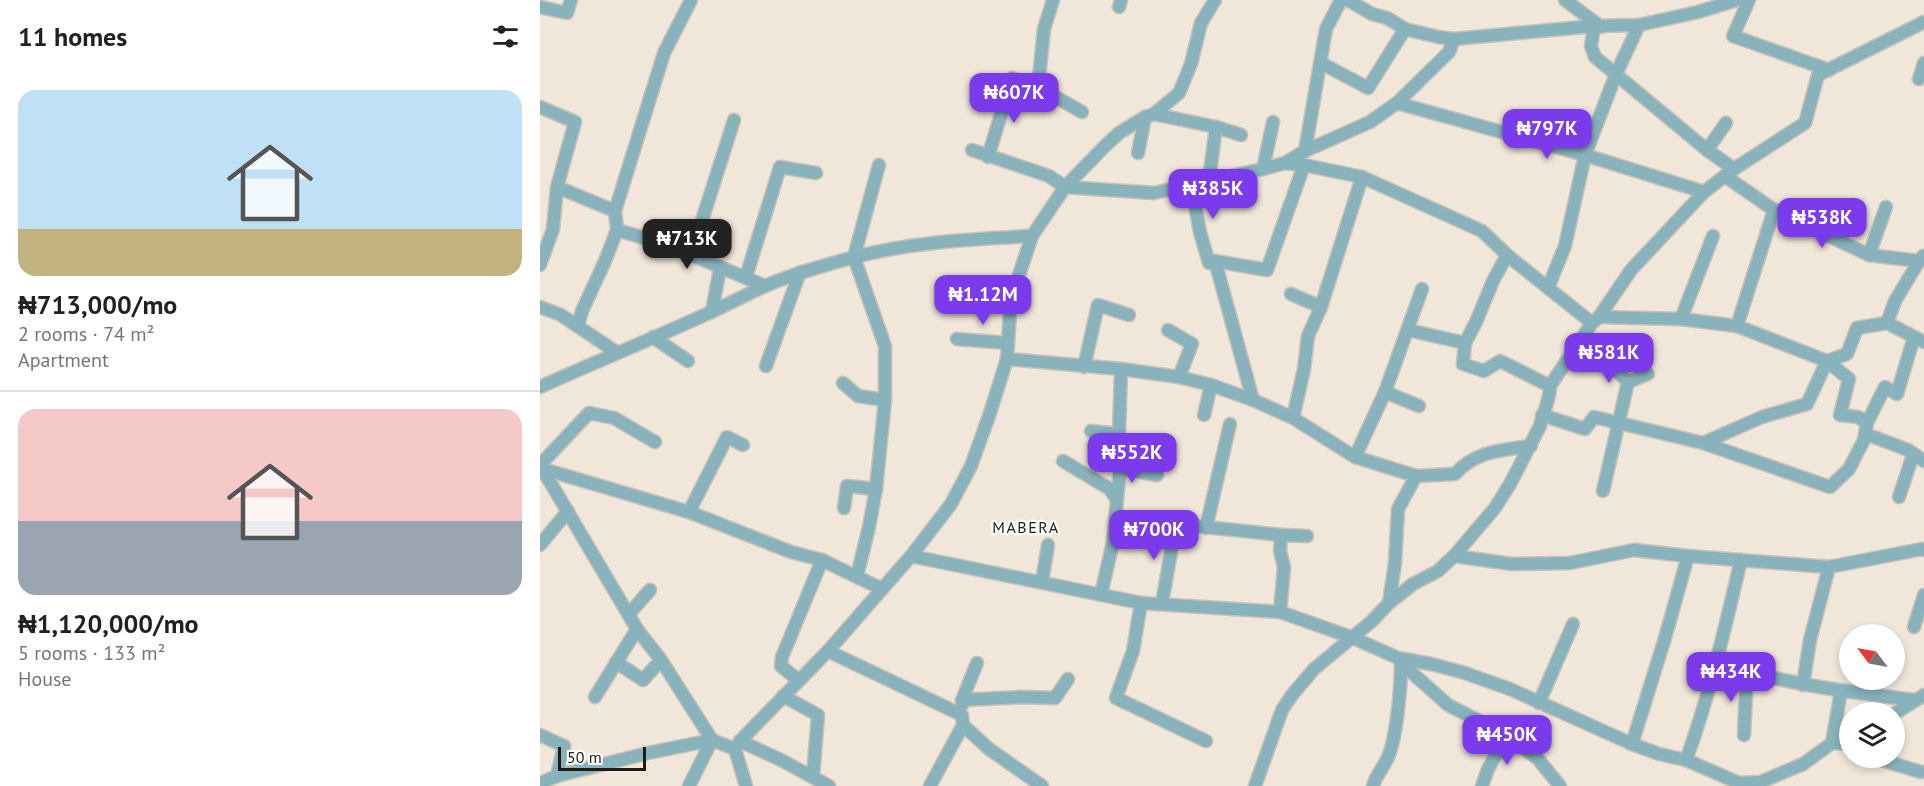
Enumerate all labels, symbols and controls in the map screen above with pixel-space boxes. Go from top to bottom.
text: 11 homes [18,20,127,53]
icon: filters [489,20,522,53]
pin: ₦607K [972,73,1056,124]
text: ₦607K [984,79,1044,105]
pin: ₦797K [1505,109,1589,160]
text: ₦797K [1517,115,1577,141]
icon: home [216,129,324,237]
pin: ₦385K [1171,169,1255,220]
text: ₦385K [1183,175,1243,201]
pin: ₦538K [1780,198,1864,249]
text: ₦538K [1792,204,1852,230]
pin: ₦713K [645,219,729,270]
text: ₦713K [657,225,717,251]
pin: ₦1.12M [934,275,1032,326]
text: ₦1.12M [948,281,1018,307]
text: ₦713,000/mo [18,288,177,321]
text: 2 rooms · 74 m² [18,321,154,347]
pin: ₦581K [1567,333,1651,384]
text: ₦581K [1579,339,1639,365]
text: Apartment [18,347,109,373]
pin: ₦552K [1090,433,1174,484]
text: ₦552K [1102,439,1162,465]
icon: home [216,448,324,556]
pin: ₦700K [1112,510,1196,561]
text: ₦700K [1124,516,1184,542]
district label: MABERA [992,517,1060,537]
text: ₦1,120,000/mo [18,607,199,640]
north arrow [1839,624,1905,690]
map controls [1839,624,1905,768]
text: 5 rooms · 133 m² [18,640,165,666]
pin: ₦434K [1689,652,1773,703]
text: ₦434K [1701,658,1761,684]
text: House [18,666,72,692]
button: layers [1839,702,1905,768]
pin: ₦450K [1465,715,1549,766]
text: ₦450K [1477,721,1537,747]
scale bar [558,744,646,772]
text: 50 m [567,747,602,767]

